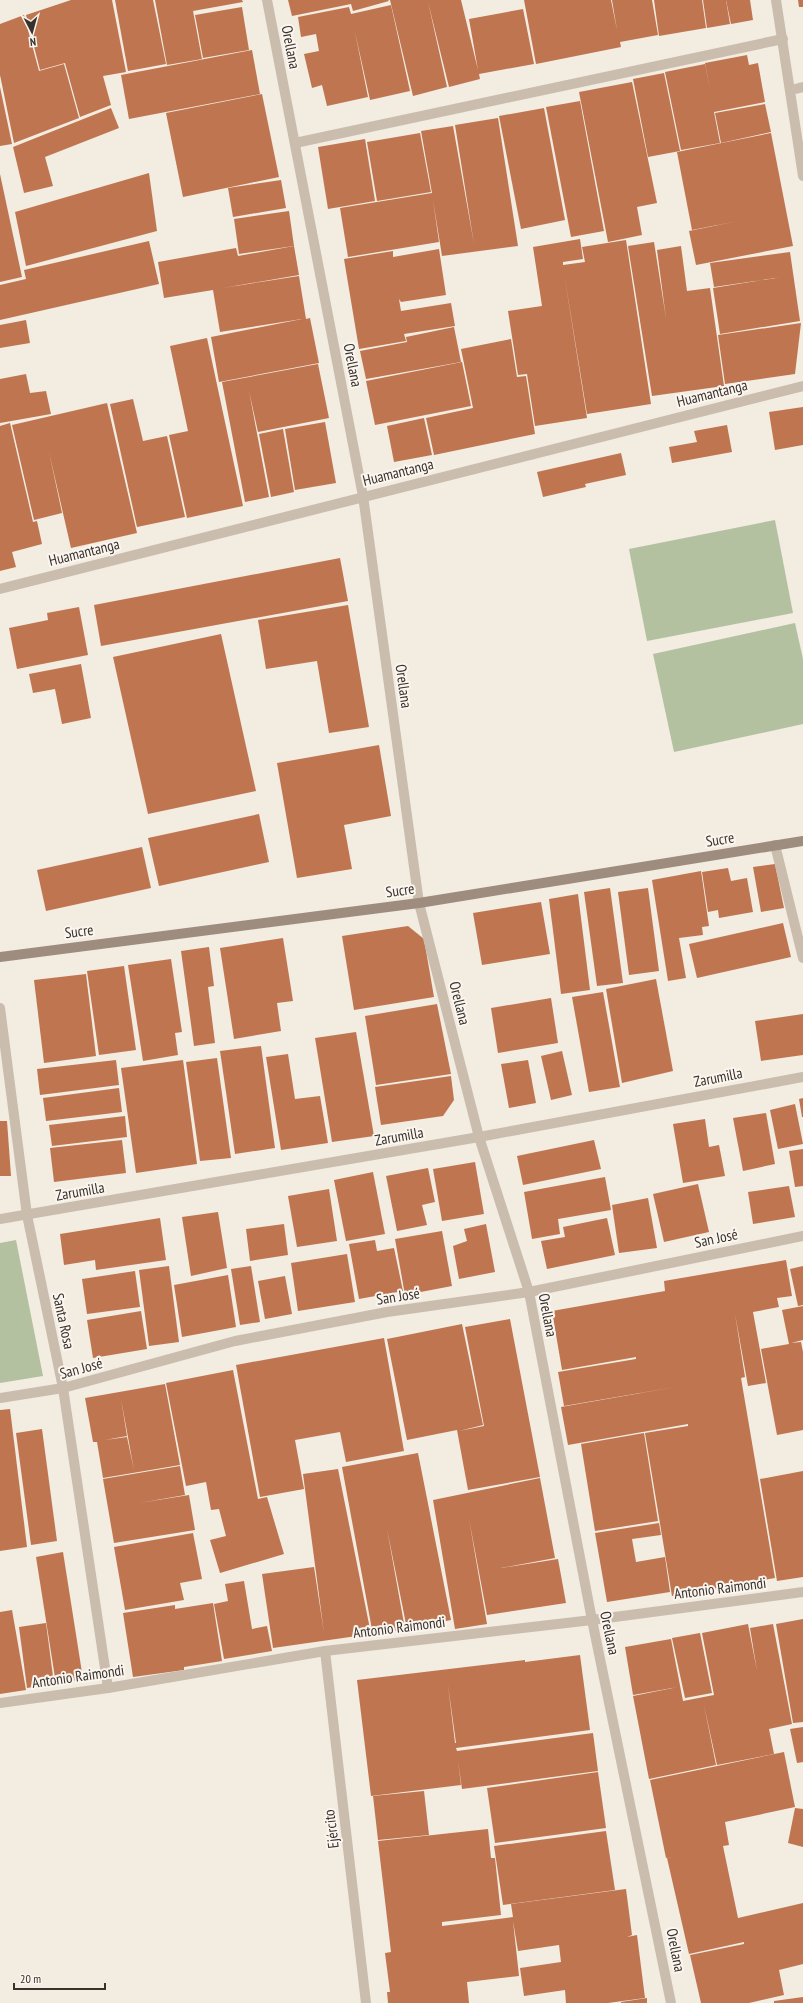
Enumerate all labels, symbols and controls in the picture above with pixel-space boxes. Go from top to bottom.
north arrow [12,12,52,52]
street label: Orellana [277,24,305,70]
text: N [29,35,37,49]
street label: Orellana [339,342,367,388]
street label: Huamantanga [675,375,749,411]
street label: Huamantanga [361,454,435,490]
street label: Huamantanga [47,534,121,570]
street label: Orellana [392,663,416,709]
street label: Sucre [704,827,736,851]
street label: Sucre [385,879,415,901]
street label: Sucre [64,920,94,942]
street label: Orellana [445,979,475,1027]
street label: Zarumilla [692,1063,744,1091]
street label: Zarumilla [373,1122,425,1150]
street label: Zarumilla [54,1177,106,1205]
street label: San José [693,1224,739,1252]
street label: San José [375,1283,421,1309]
street label: Santa Rosa [49,1291,79,1351]
street label: Orellana [534,1292,562,1338]
street label: San José [58,1353,104,1383]
street label: Antonio Raimondi [673,1573,767,1603]
street label: Orellana [596,1609,624,1657]
street label: Antonio Raimondi [352,1612,446,1642]
street label: Antonio Raimondi [31,1660,125,1692]
street label: Ejército [319,1808,343,1850]
street label: Orellana [662,1927,690,1973]
scale bar [14,1965,105,1991]
text: 20 m [20,1971,41,1986]

